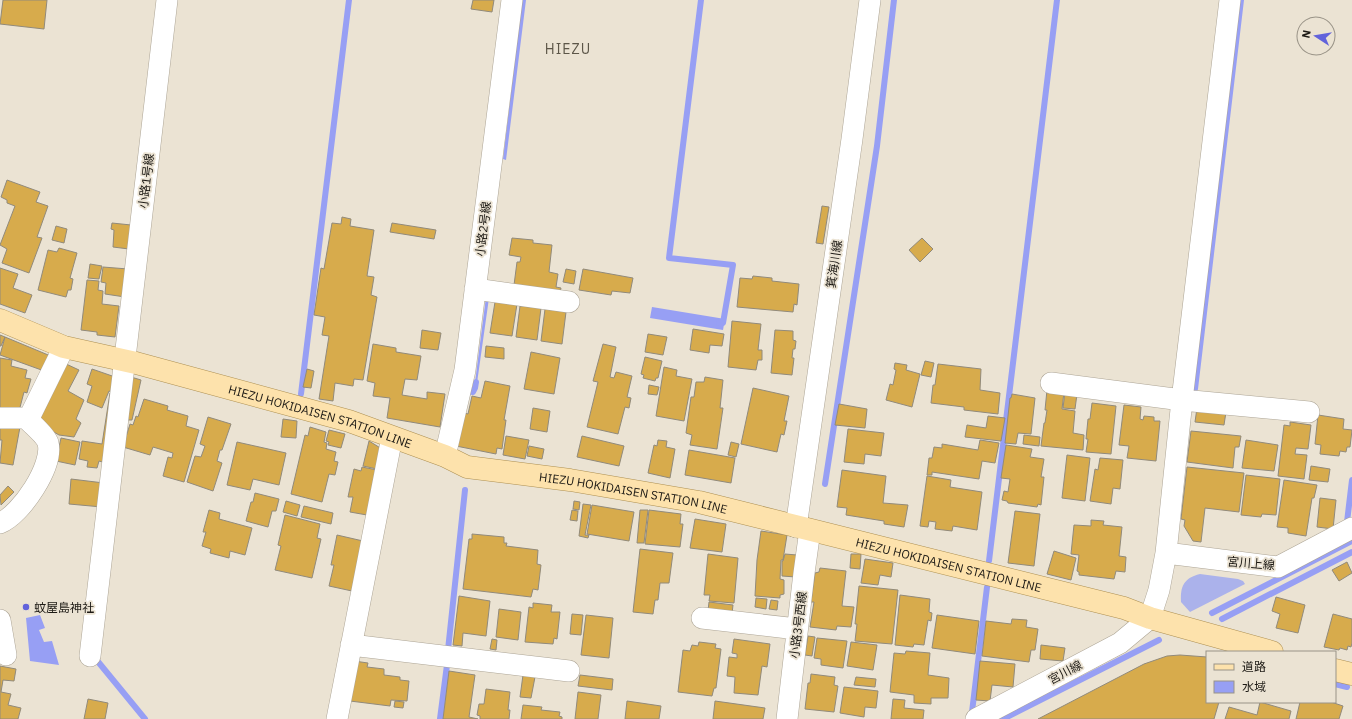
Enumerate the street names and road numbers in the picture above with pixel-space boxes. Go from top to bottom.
street label: 小路1号線 [135,153,157,209]
street label: 小路2号線 [472,201,494,257]
street label: 箕海川線 [823,239,845,289]
street label: HIEZU HOKIDAISEN STATION LINE [227,381,414,451]
street label: HIEZU HOKIDAISEN STATION LINE [538,469,729,516]
street label: HIEZU HOKIDAISEN STATION LINE [854,534,1043,595]
street label: 宮川上線 [1226,553,1276,573]
street label: 小路3号西線 [786,591,810,659]
street label: 宮川線 [1046,657,1084,687]

